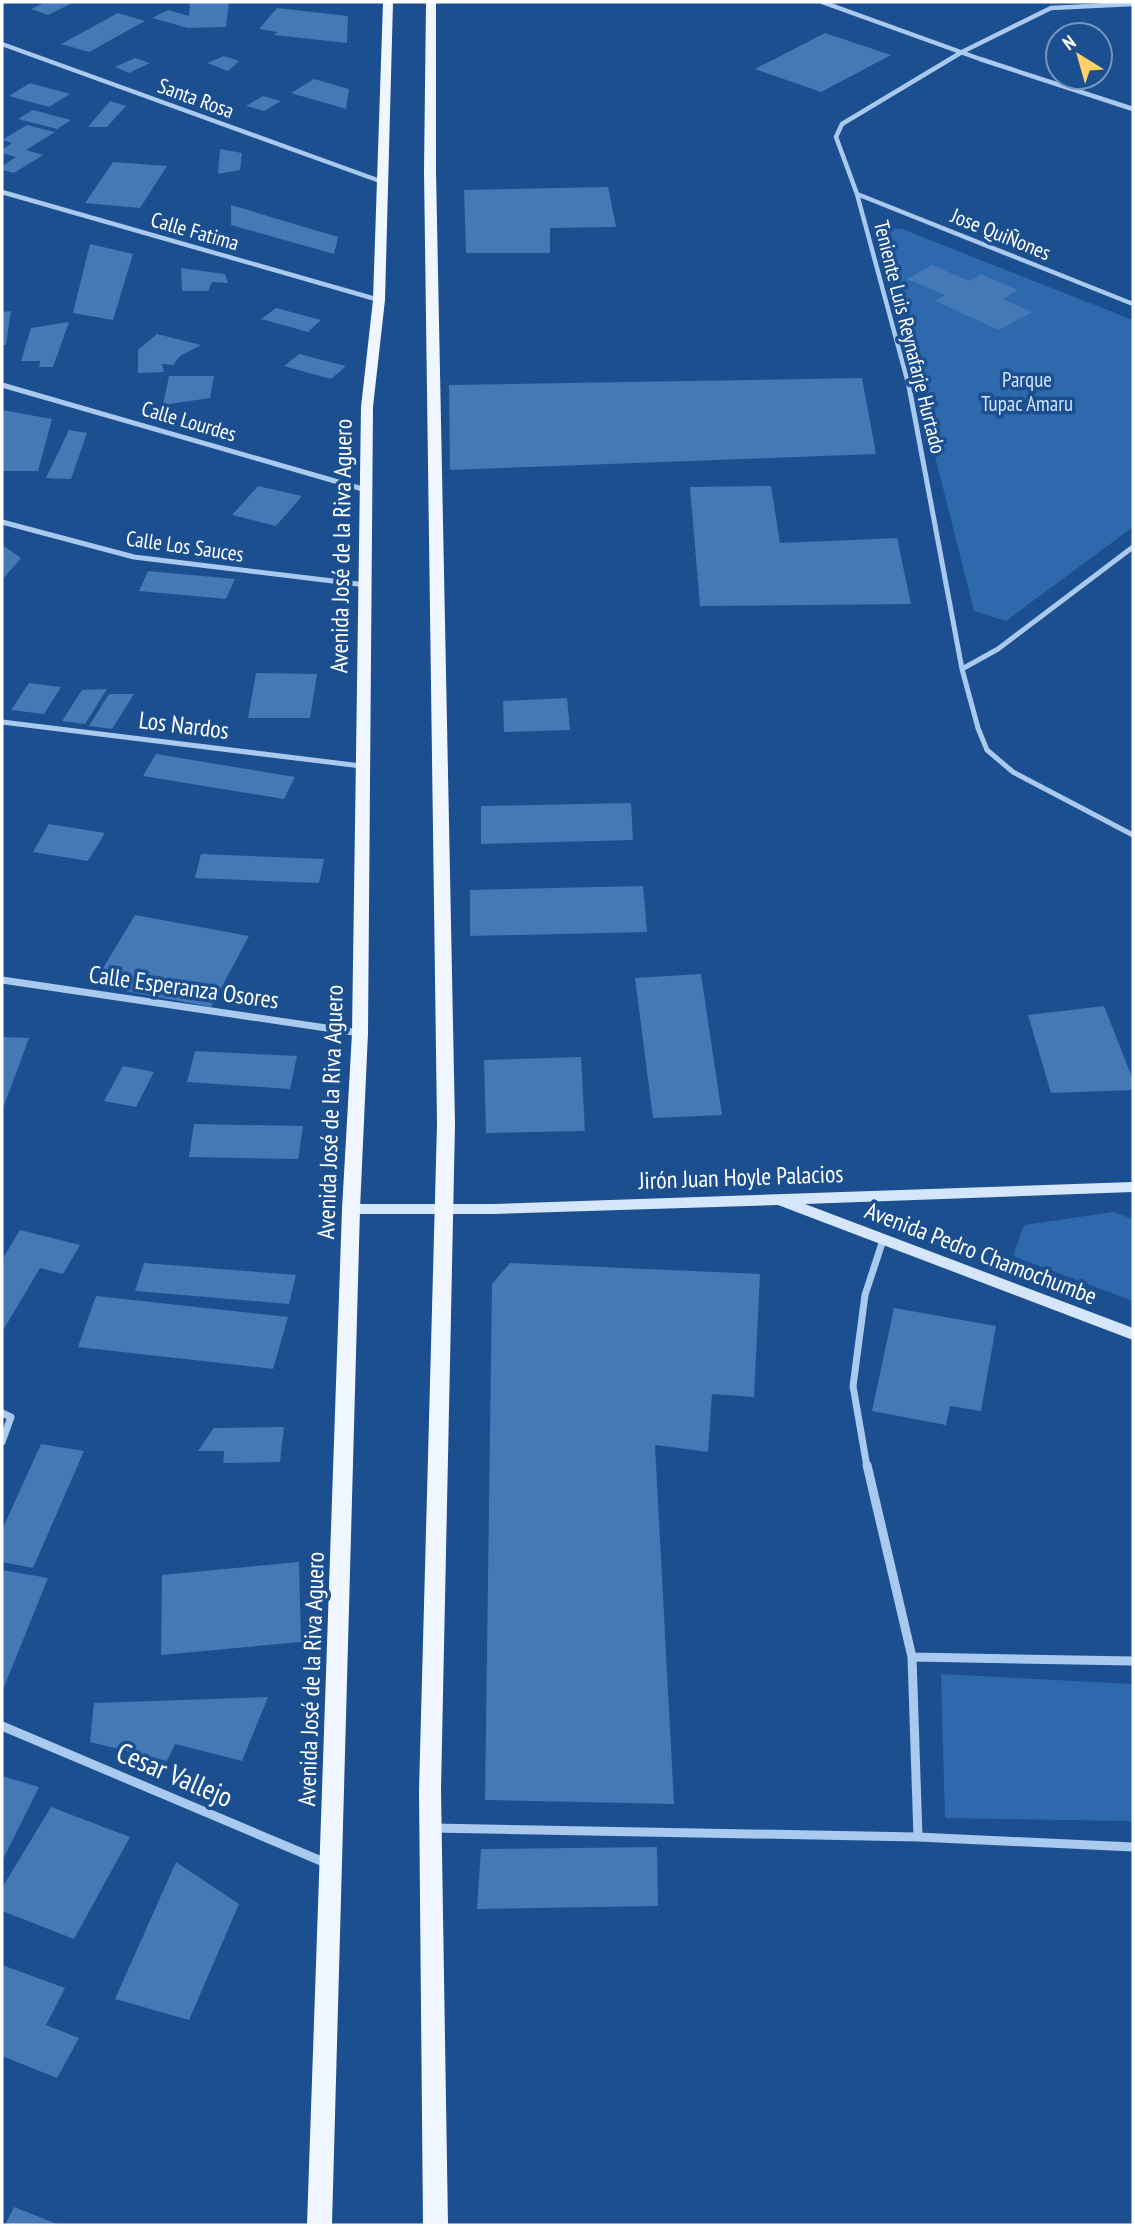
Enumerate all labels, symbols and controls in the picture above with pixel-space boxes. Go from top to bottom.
north arrow [1044,21,1114,91]
text: N [1057,30,1080,55]
street label: Santa Rosa [154,72,238,124]
street label: Jose QuiÑones [946,201,1055,266]
street label: Calle Fatima [148,206,242,256]
street label: Teniente Luis Reynafarje Hurtado [868,218,952,456]
park label: Parque Tupac Amaru [981,366,1073,417]
street label: Calle Lourdes [139,395,239,447]
street label: Avenida José de la Riva Aguero [323,419,359,673]
street label: Calle Los Sauces [124,524,246,568]
street label: Los Nardos [137,704,231,746]
street label: Calle Esperanza Osores [87,958,281,1016]
street label: Avenida José de la Riva Aguero [310,984,350,1240]
street label: Jirón Juan Hoyle Palacios [637,1158,844,1196]
street label: Avenida Pedro Chamochumbe [861,1194,1101,1312]
street label: Avenida José de la Riva Aguero [291,1551,331,1807]
street label: Cesar Vallejo [111,1733,239,1815]

